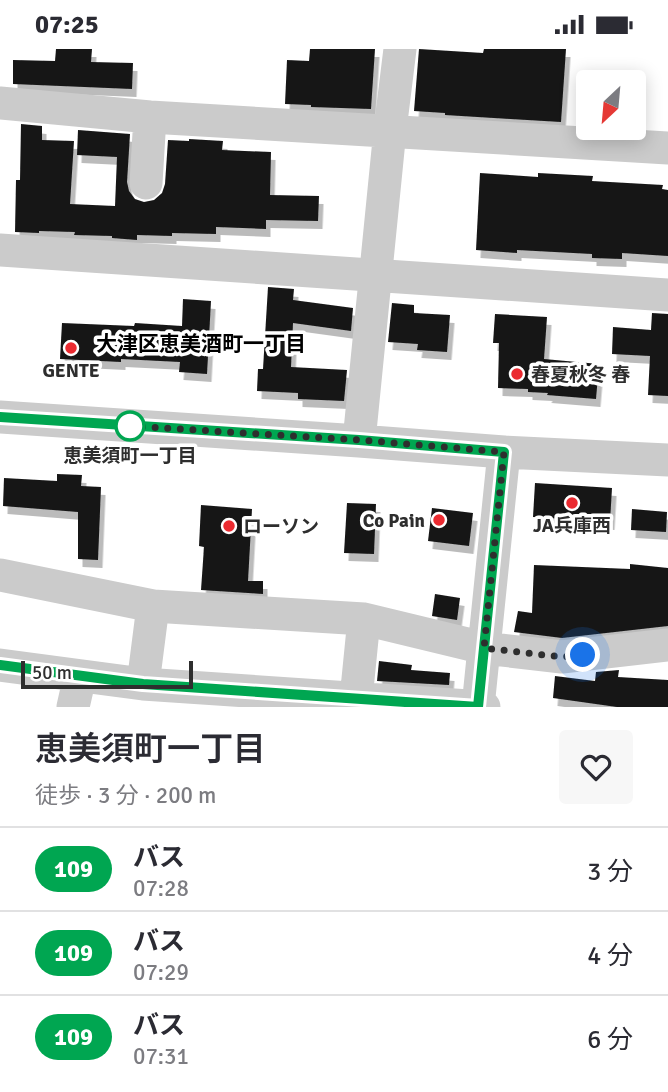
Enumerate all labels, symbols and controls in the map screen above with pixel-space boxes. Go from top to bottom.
text: 07:25 [35,9,99,41]
north arrow [576,70,646,140]
map controls [576,70,646,140]
district label: 大津区恵美酒町一丁目 [96,331,306,357]
marker: GENTE [63,340,79,356]
place label: GENTE [42,359,100,383]
place label: 春夏秋冬 春 [531,363,630,387]
marker: 春夏秋冬 春 [509,366,525,382]
marker: 恵美須町一丁目 [115,411,145,441]
place label: 恵美須町一丁目 [63,444,197,468]
marker: JA兵庫西 [564,495,580,511]
place label: Co Pain [363,509,425,533]
marker: Co Pain [431,512,447,528]
place label: JA兵庫西 [533,514,611,538]
place label: ローソン [243,515,319,539]
marker: ローソン [221,518,237,534]
your location [565,637,600,672]
scale bar [21,658,192,690]
text: 50 m [32,661,72,685]
text: 恵美須町一丁目 [35,729,266,770]
button: heart [559,730,633,804]
text: 徒歩 · 3 分 · 200 m [35,781,216,810]
text: バス [133,842,185,874]
text: 109 [54,854,93,884]
text: 3 分 [587,856,633,888]
text: 07:28 [133,874,189,903]
text: バス [133,926,185,958]
text: 109 [54,938,93,968]
text: 4 分 [587,940,633,972]
text: 07:29 [133,958,189,987]
text: バス [133,1010,185,1042]
text: 109 [54,1022,93,1052]
text: 6 分 [587,1024,633,1056]
text: 07:31 [133,1042,189,1071]

